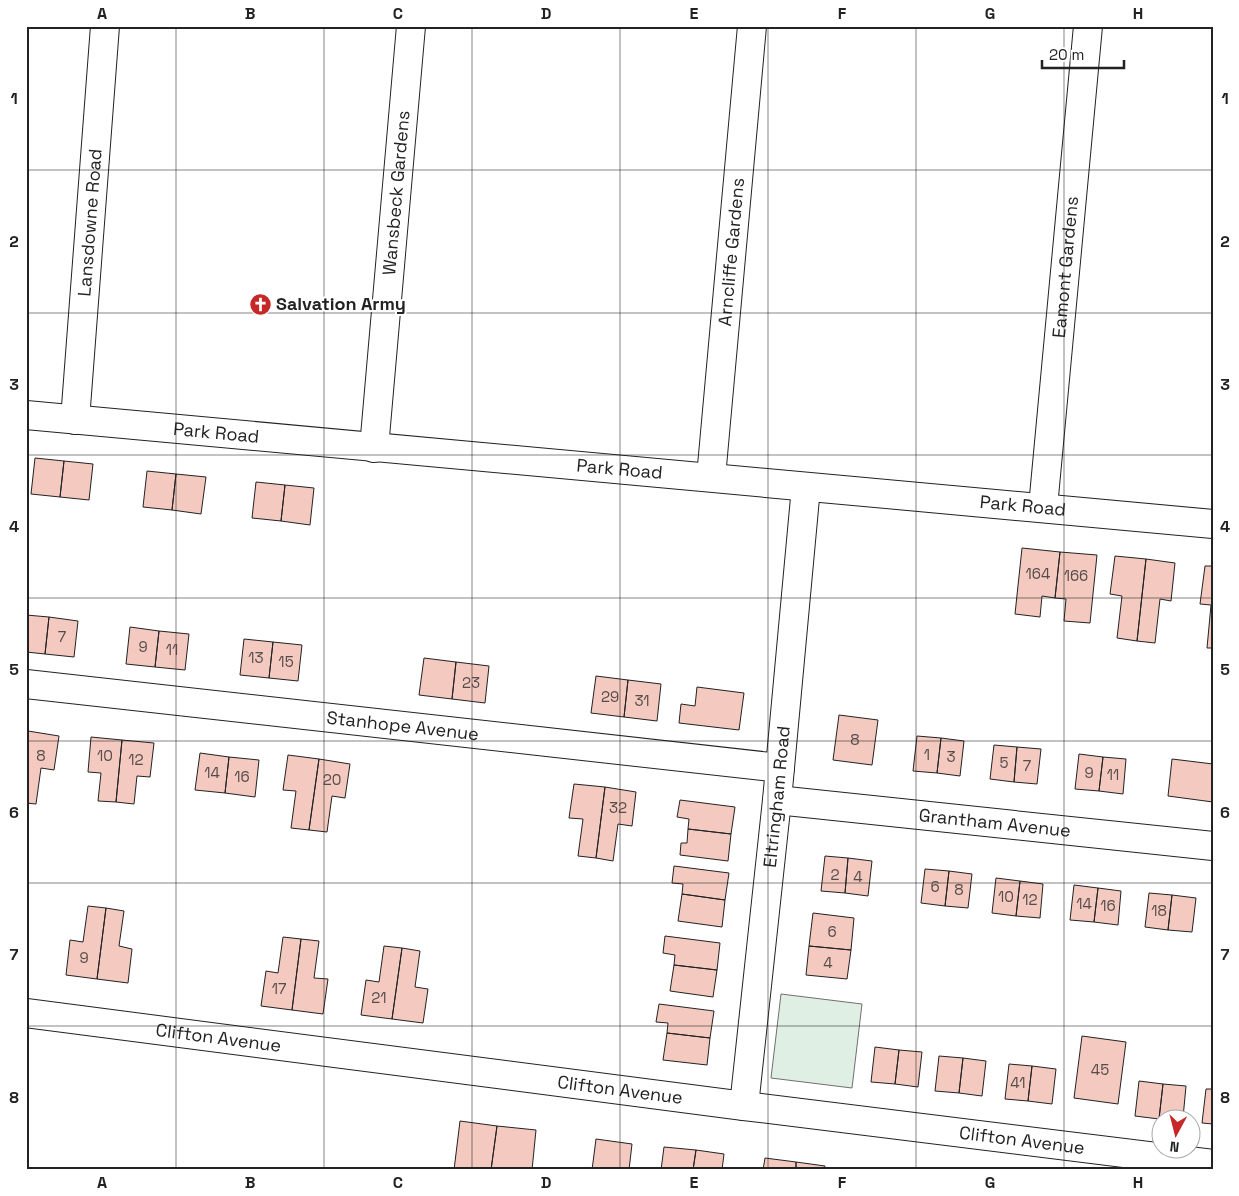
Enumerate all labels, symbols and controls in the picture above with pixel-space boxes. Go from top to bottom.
text: A [97,3,107,24]
text: B [245,3,255,24]
text: C [393,3,403,24]
text: D [541,3,551,24]
text: E [690,3,699,24]
text: F [838,3,847,24]
text: G [985,3,995,24]
text: H [1133,3,1143,24]
scale bar [1042,38,1124,70]
text: 20 m [1049,45,1084,64]
text: 1 [10,88,18,109]
text: 1 [1221,88,1229,109]
street label: Wansbeck Gardens [377,110,415,276]
street label: Lansdowne Road [72,148,107,297]
street label: Arncliffe Gardens [713,177,749,327]
street label: Eamont Gardens [1047,195,1083,339]
text: 2 [9,231,19,252]
text: 2 [1220,231,1230,252]
church icon: Salvation Army [248,292,272,316]
place label: Salvation Army [276,292,406,315]
text: 3 [9,374,19,395]
text: 3 [1220,374,1230,395]
street label: Park Road [172,417,260,448]
street label: Park Road [576,453,664,484]
street label: Park Road [979,490,1067,521]
text: 4 [9,516,19,537]
text: 4 [1220,516,1230,537]
house number: 164 [1026,564,1050,583]
house number: 166 [1064,566,1088,585]
house number: 7 [58,627,66,646]
house number: 9 [138,637,148,656]
house number: 11 [166,640,178,659]
house number: 13 [248,648,264,667]
house number: 15 [278,652,294,671]
text: 5 [9,659,19,680]
text: 5 [1220,659,1230,680]
house number: 23 [462,673,480,692]
house number: 29 [601,687,619,706]
house number: 31 [634,691,650,710]
street label: Stanhope Avenue [325,706,480,745]
street label: Eltringham Road [758,725,795,869]
house number: 8 [850,730,860,749]
house number: 1 [924,745,930,764]
house number: 8 [36,746,46,765]
house number: 10 [97,746,113,765]
house number: 3 [946,747,956,766]
house number: 12 [128,750,144,769]
house number: 5 [1000,753,1009,772]
house number: 7 [1023,756,1031,775]
house number: 14 [204,763,220,782]
house number: 9 [1084,763,1094,782]
house number: 11 [1107,765,1119,784]
house number: 16 [234,767,250,786]
house number: 20 [323,770,341,789]
house number: 32 [609,798,627,817]
text: 6 [9,802,19,823]
text: 6 [1220,802,1230,823]
street label: Grantham Avenue [918,803,1072,842]
house number: 2 [830,865,840,884]
house number: 4 [853,867,863,886]
house number: 6 [930,877,940,896]
house number: 8 [954,880,964,899]
house number: 10 [998,887,1014,906]
house number: 12 [1022,890,1038,909]
house number: 14 [1076,894,1092,913]
house number: 16 [1100,896,1116,915]
house number: 18 [1151,901,1167,920]
house number: 6 [827,922,837,941]
text: 7 [10,944,19,965]
text: 7 [1221,944,1230,965]
house number: 9 [79,948,89,967]
house number: 4 [823,953,833,972]
house number: 17 [272,979,286,998]
house number: 21 [371,988,387,1007]
street label: Clifton Avenue [154,1018,283,1057]
house number: 45 [1091,1060,1109,1079]
street label: Clifton Avenue [556,1070,684,1109]
house number: 41 [1010,1073,1026,1092]
text: 8 [9,1087,19,1108]
text: 8 [1220,1087,1230,1108]
north arrow [1152,1108,1202,1158]
street label: Clifton Avenue [958,1121,1086,1159]
text: N [1169,1137,1180,1156]
text: A [97,1172,107,1193]
text: B [245,1172,255,1193]
text: C [393,1172,403,1193]
text: D [541,1172,551,1193]
text: E [690,1172,699,1193]
text: F [838,1172,847,1193]
text: G [985,1172,995,1193]
text: H [1133,1172,1143,1193]

